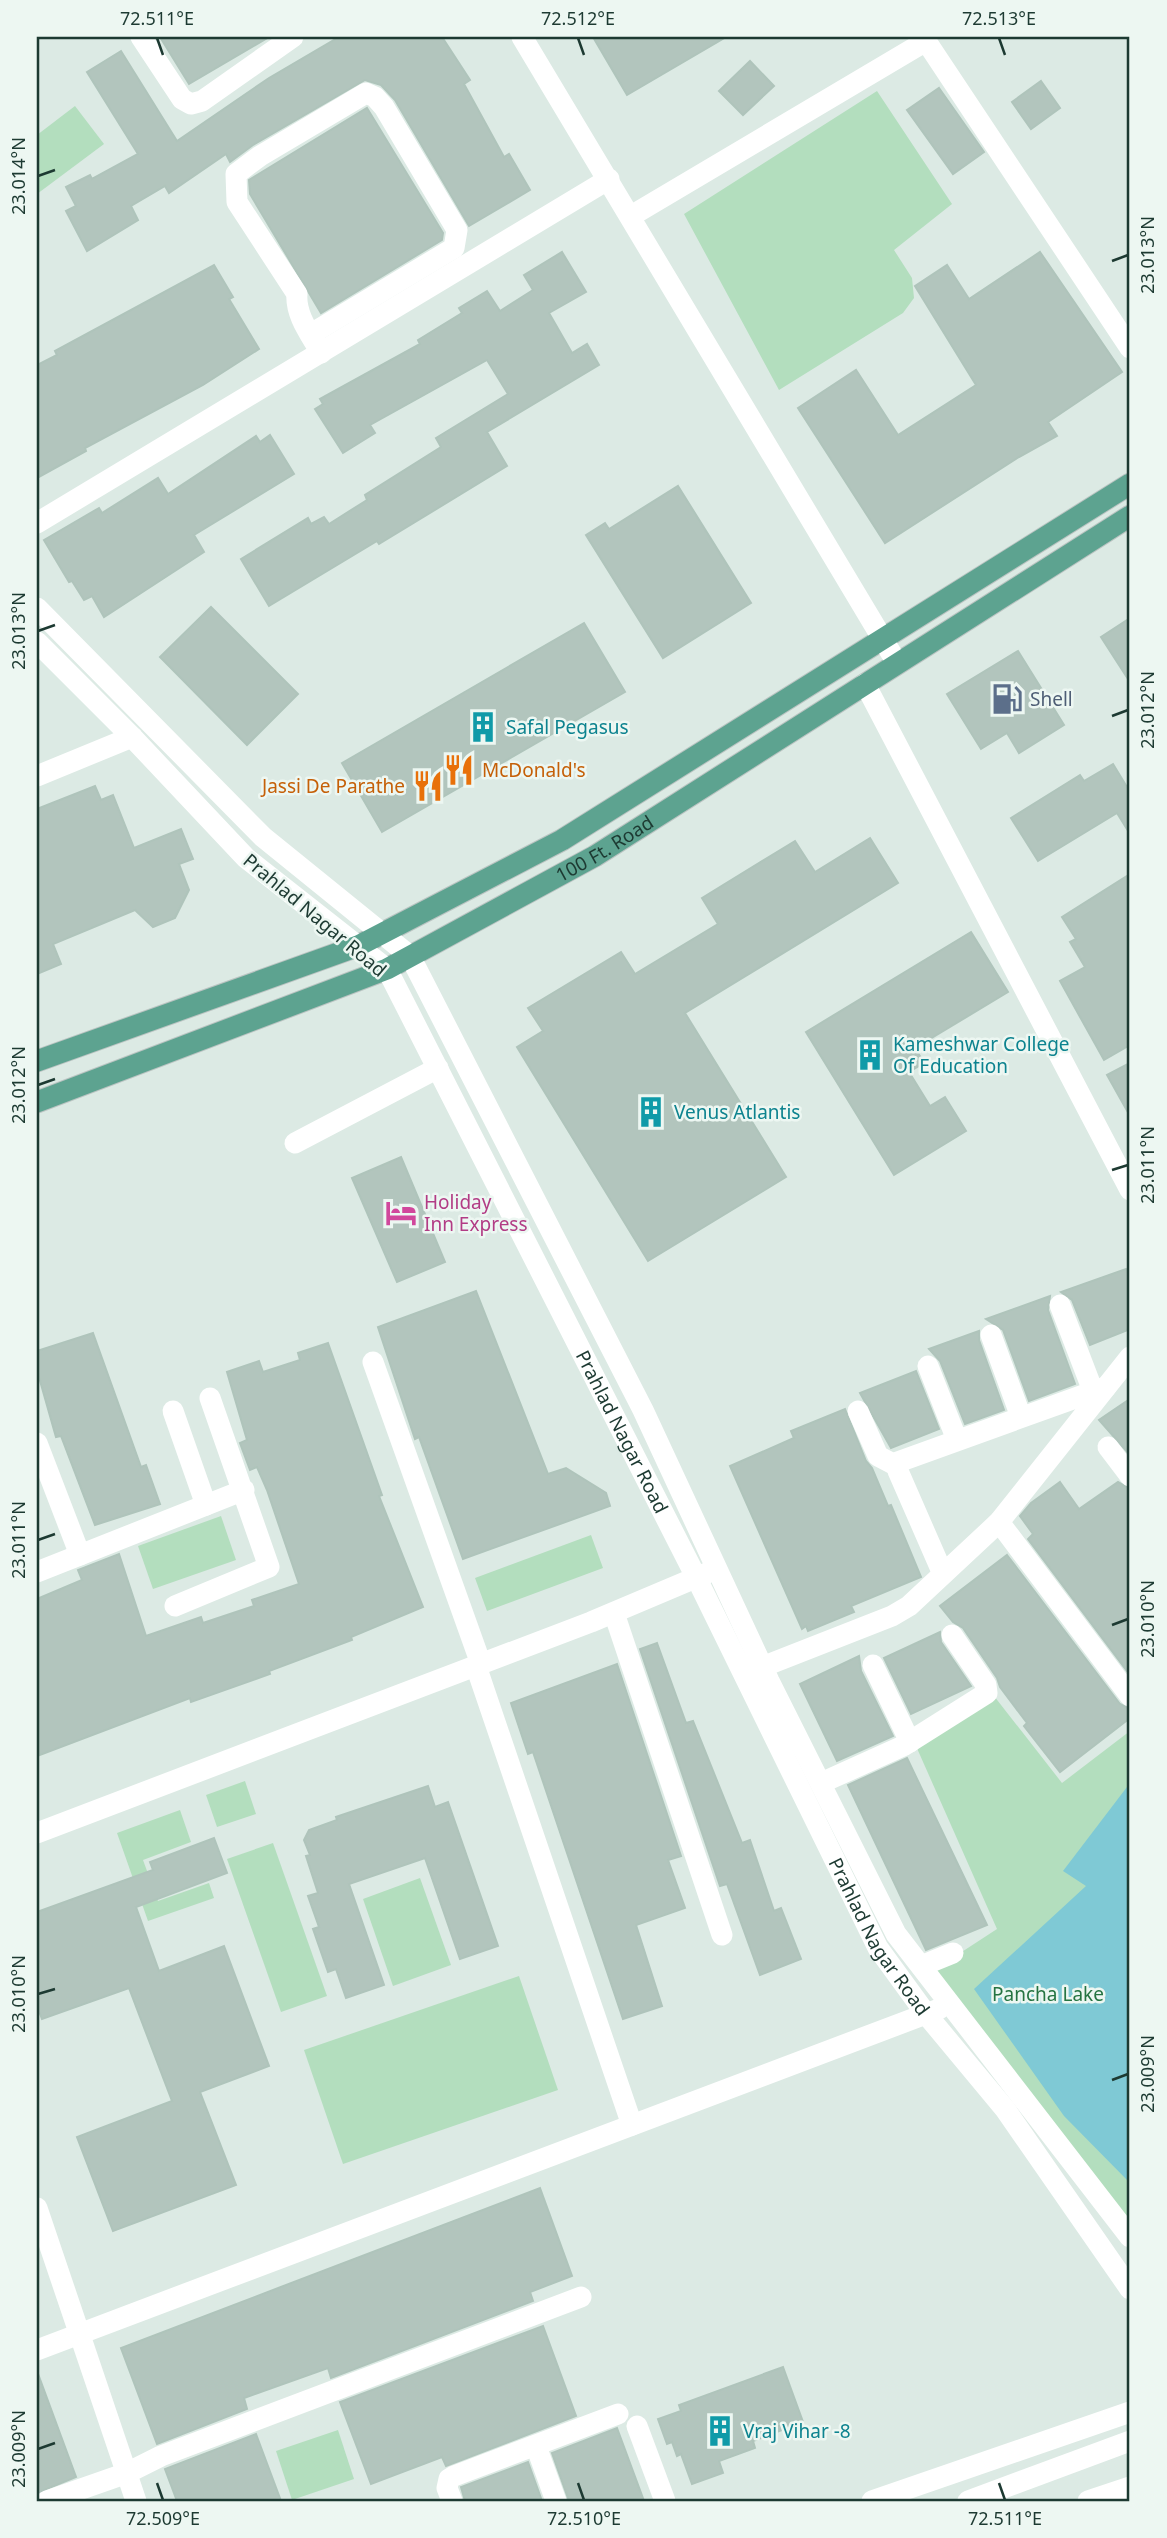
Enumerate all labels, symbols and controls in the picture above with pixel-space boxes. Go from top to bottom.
text: 72.511°E [120,6,194,30]
text: 72.512°E [541,6,615,30]
text: 72.513°E [962,6,1036,30]
text: 23.014°N [6,137,30,215]
text: 23.013°N [1135,216,1159,294]
text: 23.013°N [6,592,30,670]
text: 23.012°N [1135,671,1159,749]
fuel station icon: Shell [990,682,1024,716]
place label: Shell [1030,686,1073,712]
building icon: Safal Pegasus [466,710,500,744]
place label: Safal Pegasus [506,714,629,740]
restaurant icon: McDonald's [442,753,476,787]
place label: McDonald's [482,757,586,783]
restaurant icon: Jassi De Parathe [411,769,445,803]
place label: Jassi De Parathe [260,773,405,799]
street label: 100 Ft. Road [551,809,658,888]
street label: Prahlad Nagar Road [238,847,392,983]
place label: Kameshwar College Of Education [893,1031,1070,1079]
building icon: Kameshwar College Of Education [853,1038,887,1072]
text: 23.012°N [6,1046,30,1124]
building icon: Venus Atlantis [634,1095,668,1129]
place label: Venus Atlantis [674,1099,800,1125]
text: 23.011°N [1135,1126,1159,1204]
place label: Holiday Inn Express [424,1189,528,1237]
hotel icon: Holiday Inn Express [384,1196,418,1230]
street label: Prahlad Nagar Road [570,1346,674,1518]
text: 23.011°N [6,1501,30,1579]
text: 23.010°N [1135,1580,1159,1658]
street label: Prahlad Nagar Road [823,1853,936,2021]
text: 23.010°N [6,1955,30,2033]
park label: Pancha Lake [992,1981,1104,2007]
text: 23.009°N [1135,2035,1159,2113]
text: 23.009°N [6,2410,30,2488]
building icon: Vraj Vihar -8 [703,2414,737,2448]
place label: Vraj Vihar -8 [743,2418,851,2444]
text: 72.509°E [126,2506,200,2530]
text: 72.510°E [547,2506,621,2530]
text: 72.511°E [968,2506,1042,2530]

